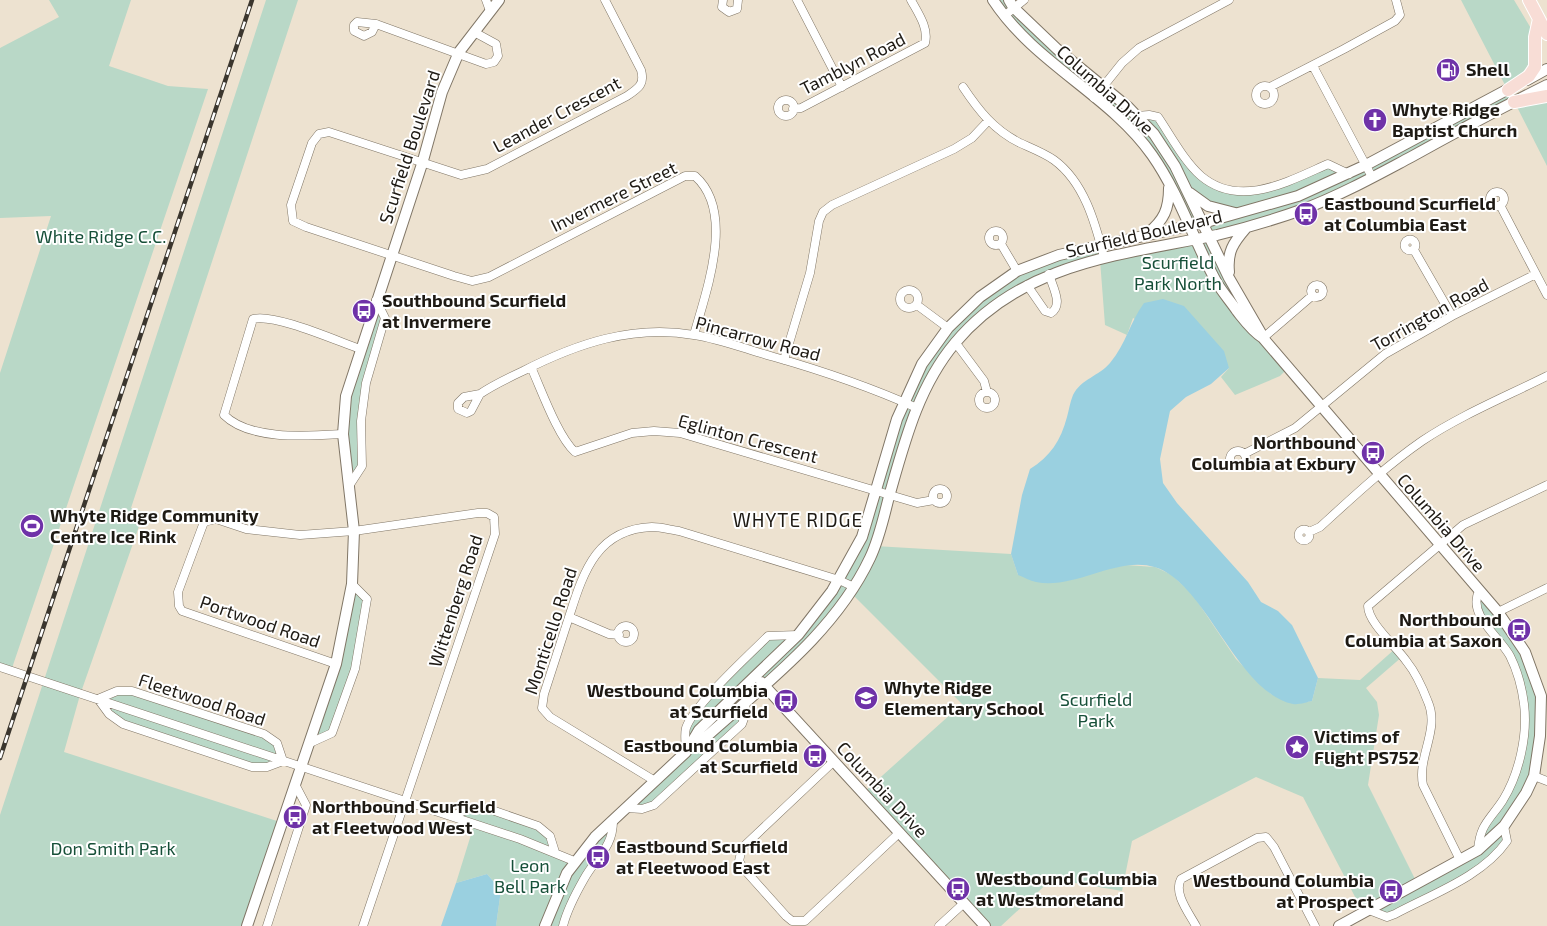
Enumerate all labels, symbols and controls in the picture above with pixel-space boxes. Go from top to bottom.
street label: Tamblyn Road [796,27,909,99]
street label: Columbia Drive [1053,40,1159,139]
fuel station icon: Shell [1435,57,1461,83]
place label: Shell [1466,58,1509,80]
street label: Scurfield Boulevard [374,67,444,226]
street label: Leander Crescent [489,71,624,157]
place label: Whyte Ridge Baptist Church [1392,98,1517,141]
church icon: Whyte Ridge Baptist Church [1362,107,1388,133]
street label: Invermere Street [547,156,680,236]
place label: Eastbound Scurfield at Columbia East [1324,192,1496,235]
bus stop icon: Eastbound Scurfield at Columbia East [1293,201,1319,227]
street label: Scurfield Boulevard [1063,204,1224,262]
park label: White Ridge C.C. [36,225,166,247]
park label: Scurfield Park North [1134,251,1222,294]
street label: Torrington Road [1367,273,1492,356]
place label: Southbound Scurfield at Invermere [382,289,566,332]
bus stop icon: Southbound Scurfield at Invermere [351,298,377,324]
street label: Pincarrow Road [693,311,823,365]
street label: Eglinton Crescent [676,409,821,467]
place label: Northbound Columbia at Exbury [1191,431,1357,474]
bus stop icon: Northbound Columbia at Exbury [1360,440,1386,466]
street label: Columbia Drive [1393,469,1490,576]
place label: Whyte Ridge Community Centre Ice Rink [50,504,260,547]
district label: WHYTE RIDGE [733,508,863,531]
sports icon: Whyte Ridge Community Centre Ice Rink [19,513,45,539]
street label: Wittenberg Road [423,532,487,670]
street label: Monticello Road [519,564,581,697]
street label: Portwood Road [197,590,323,652]
place label: Northbound Columbia at Saxon [1345,608,1502,651]
bus stop icon: Northbound Columbia at Saxon [1506,617,1532,643]
street label: Fleetwood Road [136,668,269,730]
place label: Whyte Ridge Elementary School [884,676,1044,719]
place label: Westbound Columbia at Scurfield [587,679,768,722]
school or university icon: Whyte Ridge Elementary School [853,685,879,711]
bus stop icon: Westbound Columbia at Scurfield [773,688,799,714]
park label: Scurfield Park [1060,688,1132,731]
place label: Victims of Flight PS752 [1314,725,1419,768]
place label: Eastbound Columbia at Scurfield [623,734,798,777]
place icon: Victims of Flight PS752 [1284,734,1310,760]
street label: Columbia Drive [833,737,933,842]
bus stop icon: Eastbound Columbia at Scurfield [802,743,828,769]
place label: Northbound Scurfield at Fleetwood West [312,795,496,838]
bus stop icon: Northbound Scurfield at Fleetwood West [282,804,308,830]
place label: Eastbound Scurfield at Fleetwood East [616,835,788,878]
park label: Don Smith Park [50,837,176,859]
bus stop icon: Eastbound Scurfield at Fleetwood East [585,844,611,870]
park label: Leon Bell Park [494,854,566,897]
place label: Westbound Columbia at Westmoreland [976,867,1157,910]
place label: Westbound Columbia at Prospect [1193,869,1375,912]
bus stop icon: Westbound Columbia at Westmoreland [945,876,971,902]
bus stop icon: Westbound Columbia at Prospect [1378,878,1404,904]

